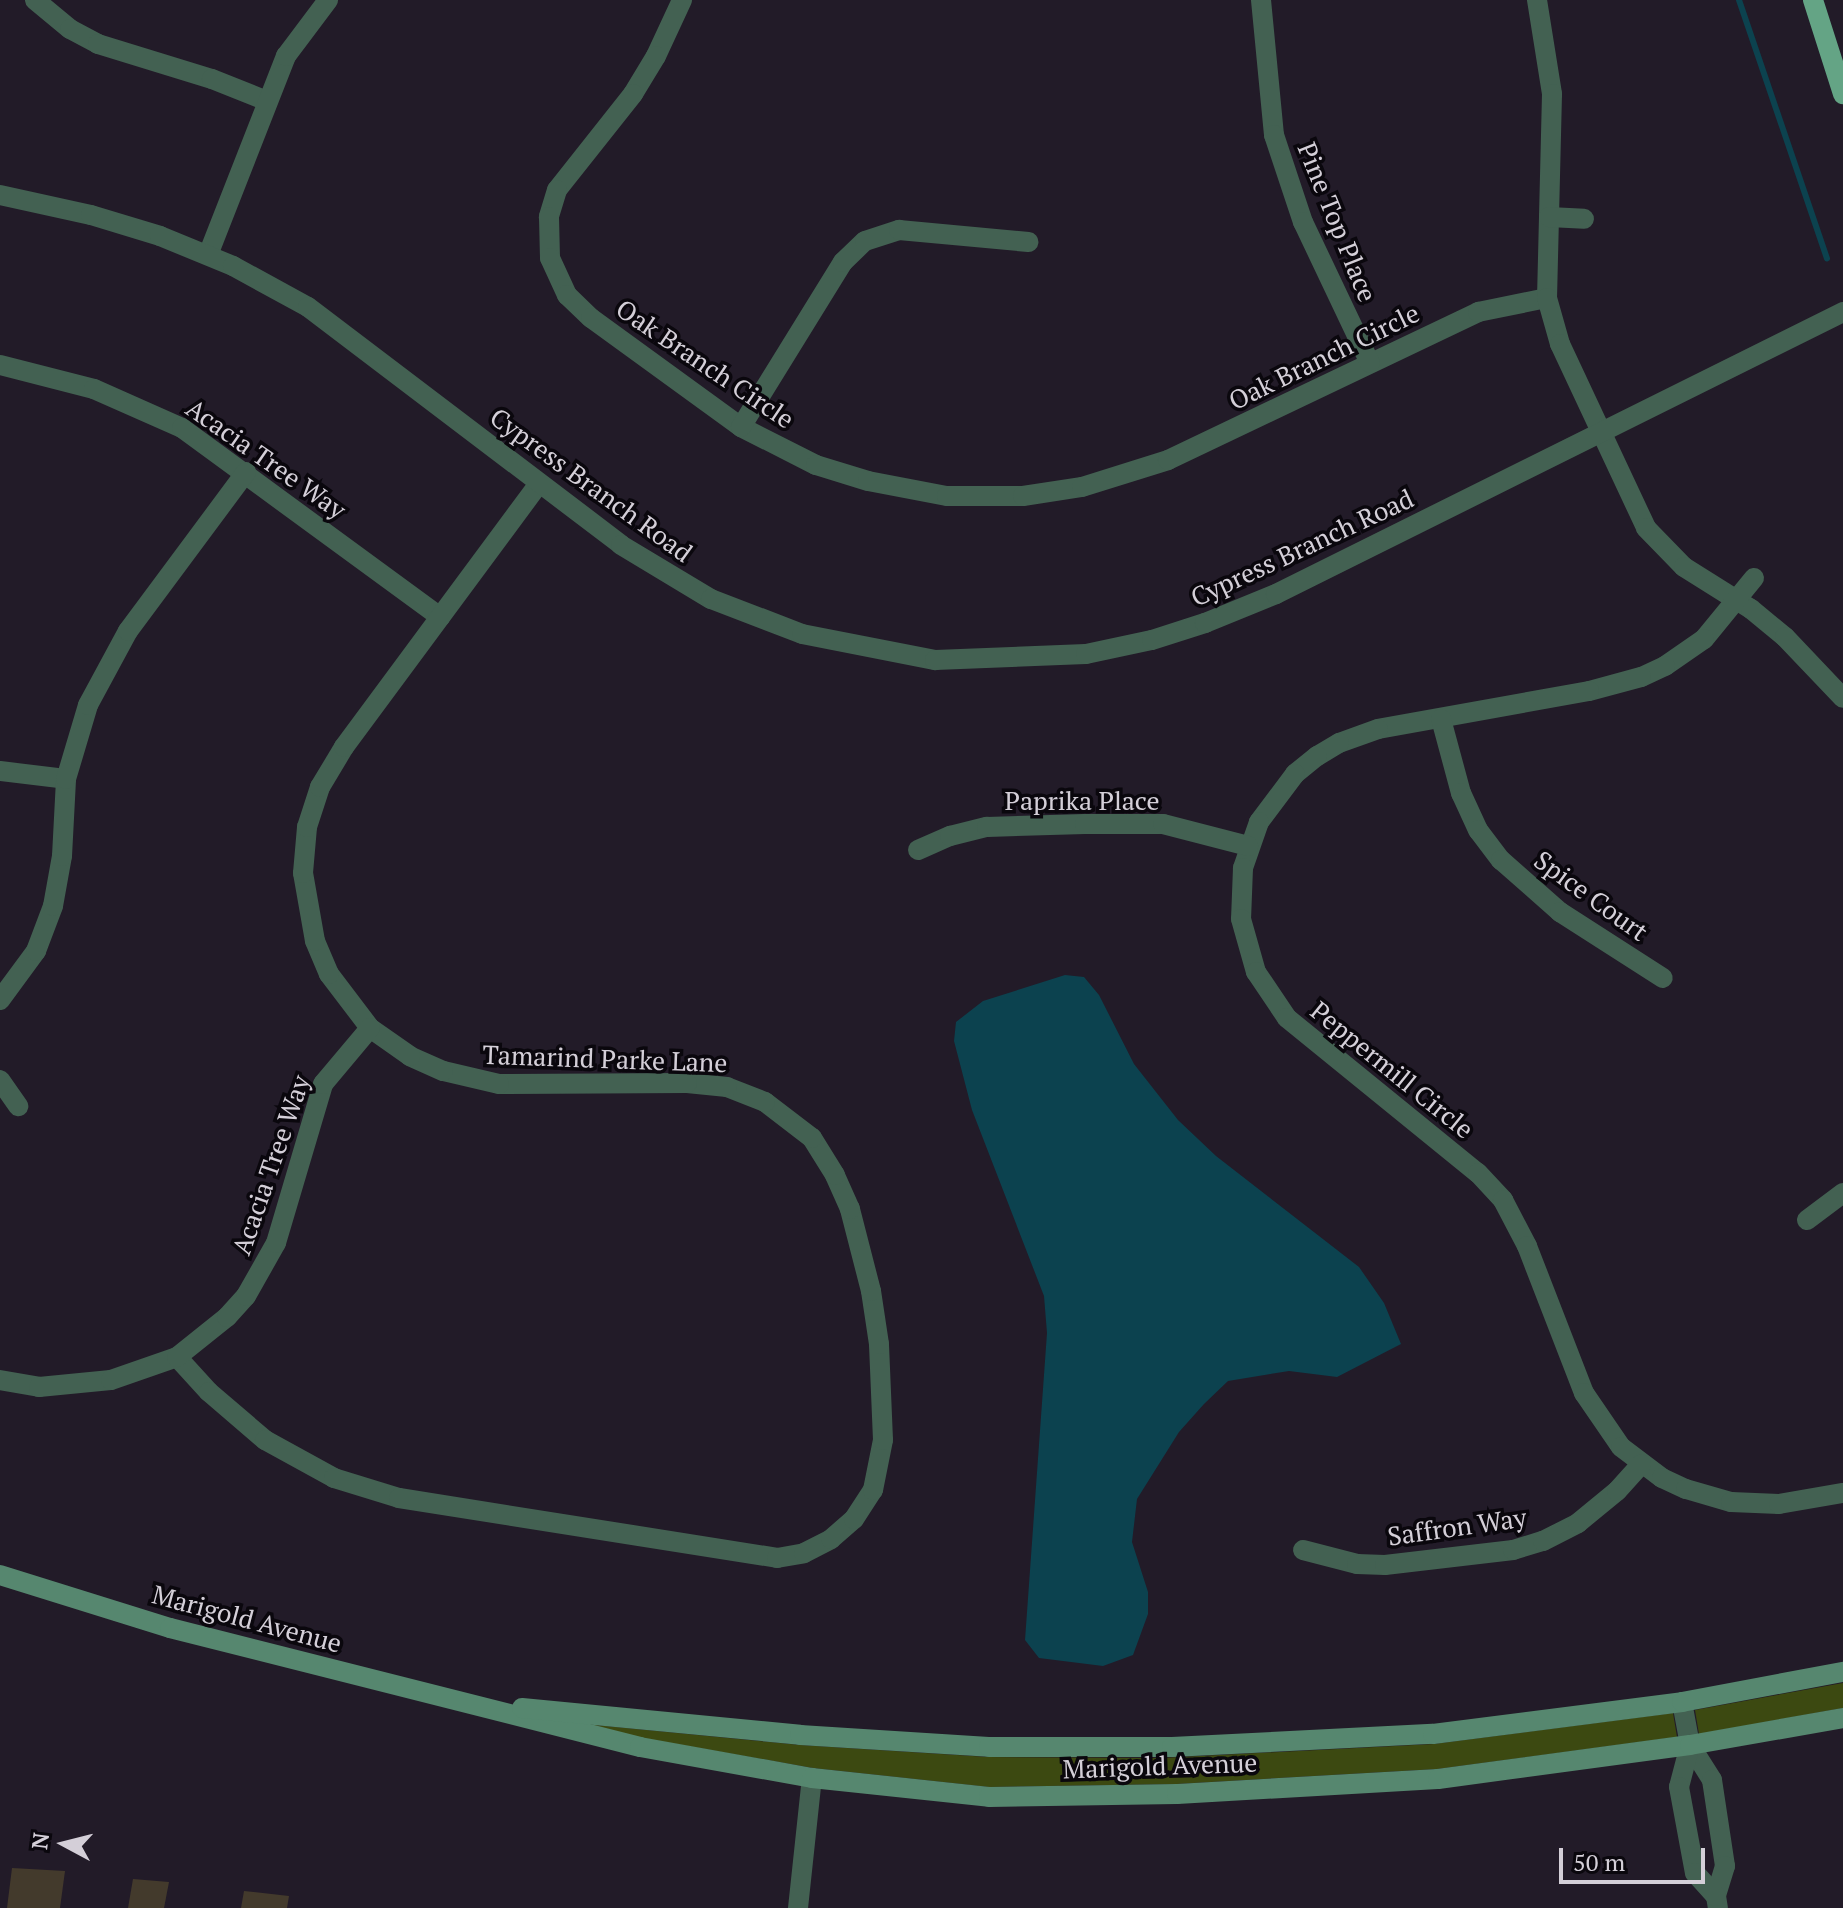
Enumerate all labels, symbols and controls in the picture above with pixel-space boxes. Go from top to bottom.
street label: Pine Top Place [1291,138,1383,306]
street label: Oak Branch Circle [610,293,800,435]
street label: Oak Branch Circle [1224,297,1424,417]
street label: Acacia Tree Way [180,392,352,526]
street label: Cypress Branch Road [484,401,698,569]
street label: Cypress Branch Road [1186,483,1418,613]
street label: Paprika Place [1004,785,1160,817]
street label: Spice Court [1528,844,1654,948]
street label: Peppermill Circle [1304,995,1480,1145]
street label: Tamarind Parke Lane [482,1039,728,1079]
street label: Acacia Tree Way [226,1071,316,1259]
street label: Saffron Way [1386,1502,1528,1552]
street label: Marigold Avenue [149,1579,345,1659]
street label: Marigold Avenue [1062,1747,1258,1785]
north arrow [24,1804,104,1884]
text: N [24,1831,55,1851]
scale bar [1563,1832,1709,1882]
text: 50 m [1573,1846,1625,1878]

